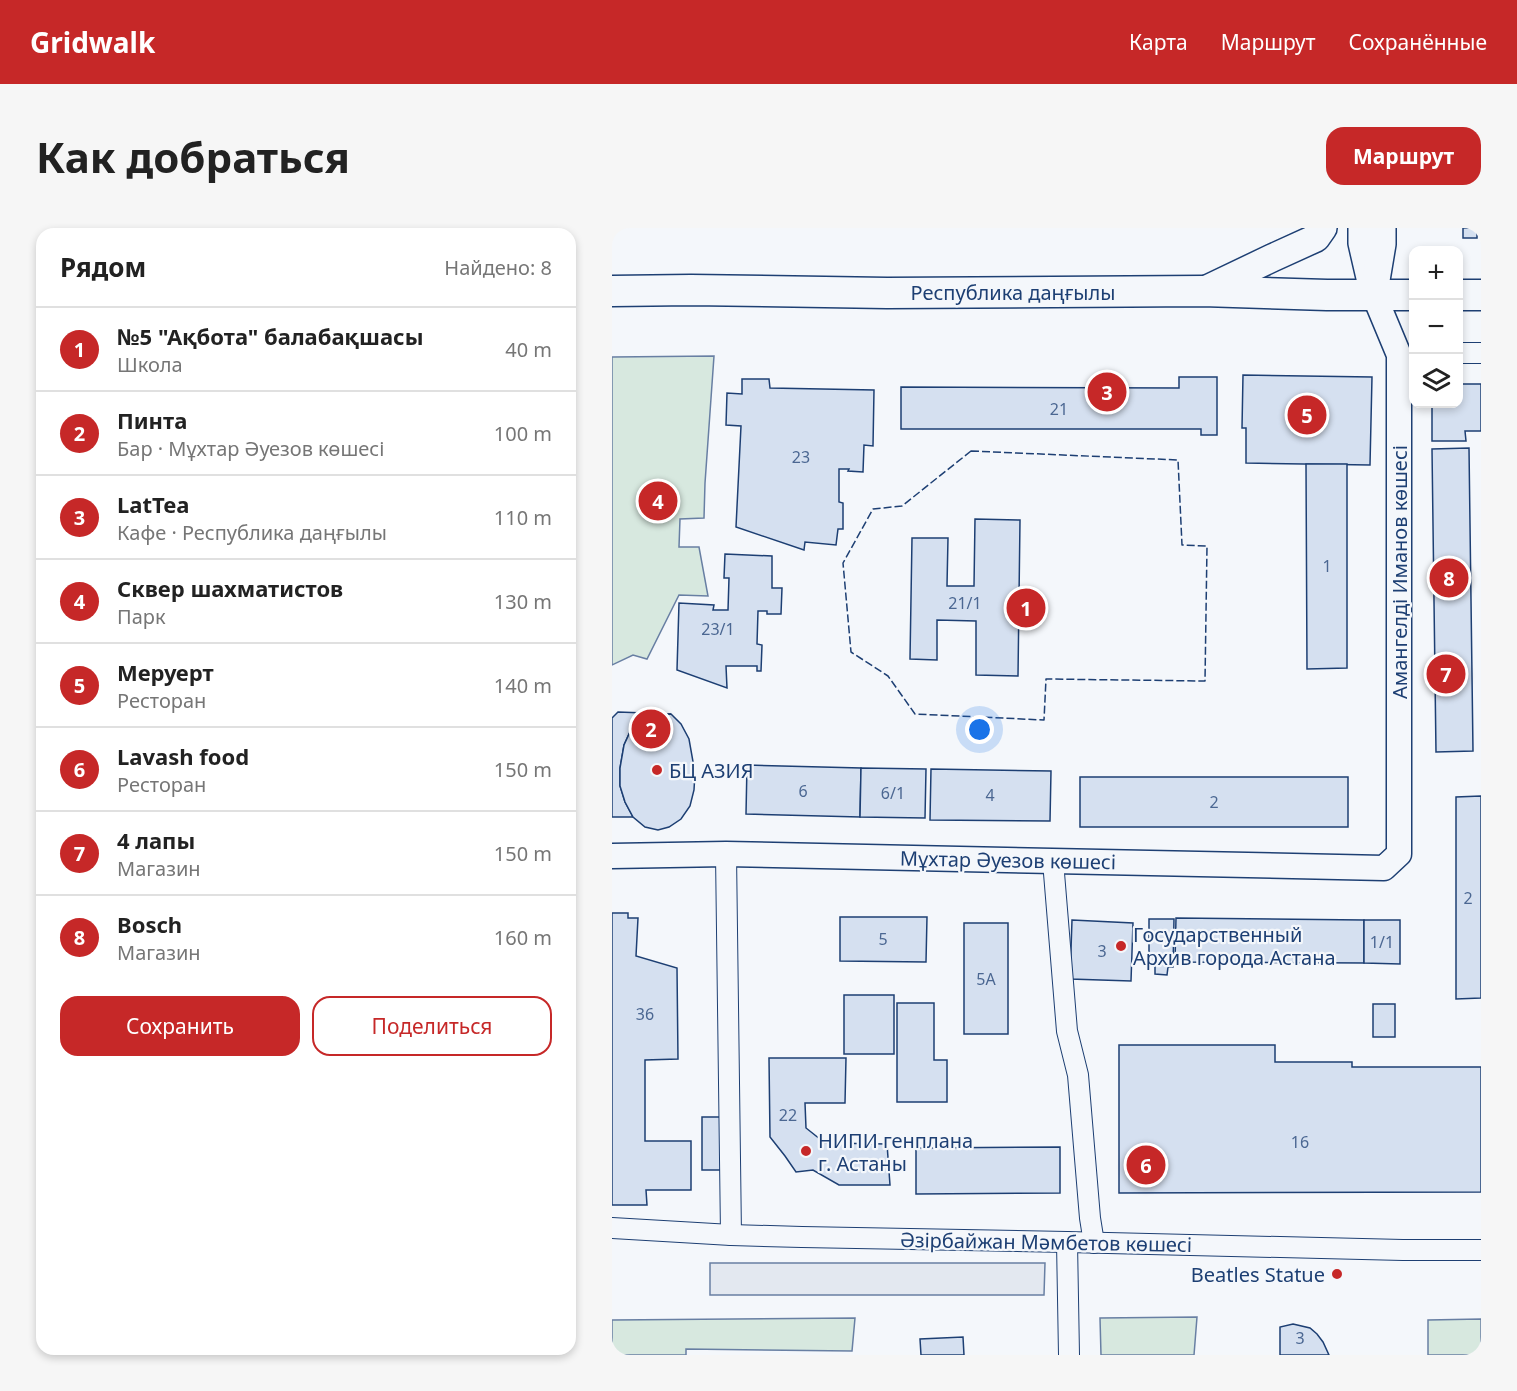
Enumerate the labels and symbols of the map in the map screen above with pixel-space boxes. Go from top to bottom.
street label: Республика даңғылы [911,279,1115,306]
pin: 3 [1088,370,1126,414]
pin: 5 [1288,392,1326,438]
house number: 21 [1050,398,1068,420]
street label: Амангелді Иманов көшесі [1386,445,1413,699]
house number: 23 [792,446,810,468]
pin: 4 [638,478,678,524]
house number: 1 [1322,555,1332,577]
pin: 8 [1430,556,1468,600]
pin: 1 [1006,586,1046,631]
house number: 21/1 [948,592,982,614]
house number: 23/1 [701,618,735,640]
pin: 7 [1426,652,1466,696]
pin: 2 [632,706,670,752]
your location [965,715,994,744]
place label: БЦ АЗИЯ [669,757,753,784]
marker: БЦ АЗИЯ [650,763,664,777]
house number: 6 [798,780,808,802]
house number: 6/1 [881,782,905,804]
house number: 4 [985,784,995,806]
house number: 2 [1209,791,1219,813]
street label: Мұхтар Әуезов көшесі [900,845,1116,875]
house number: 2 [1463,887,1473,909]
place label: Государственный Архив города Астана [1133,921,1336,971]
house number: 5 [878,928,888,950]
house number: 1/1 [1370,931,1394,953]
marker: Государственный Архив города Астана [1114,939,1128,953]
house number: 3 [1097,940,1107,962]
house number: 5А [976,968,996,990]
house number: 36 [636,1003,654,1025]
house number: 22 [779,1104,797,1126]
place label: НИПИ генплана г. Астаны [818,1127,973,1177]
house number: 16 [1291,1131,1309,1153]
pin: 6 [1126,1142,1166,1188]
marker: НИПИ генплана г. Астаны [799,1144,813,1158]
street label: Әзірбайжан Мәмбетов көшесі [900,1226,1192,1258]
place label: Beatles Statue [1191,1261,1325,1288]
marker: Beatles Statue [1330,1267,1344,1281]
house number: 3 [1295,1327,1305,1349]

